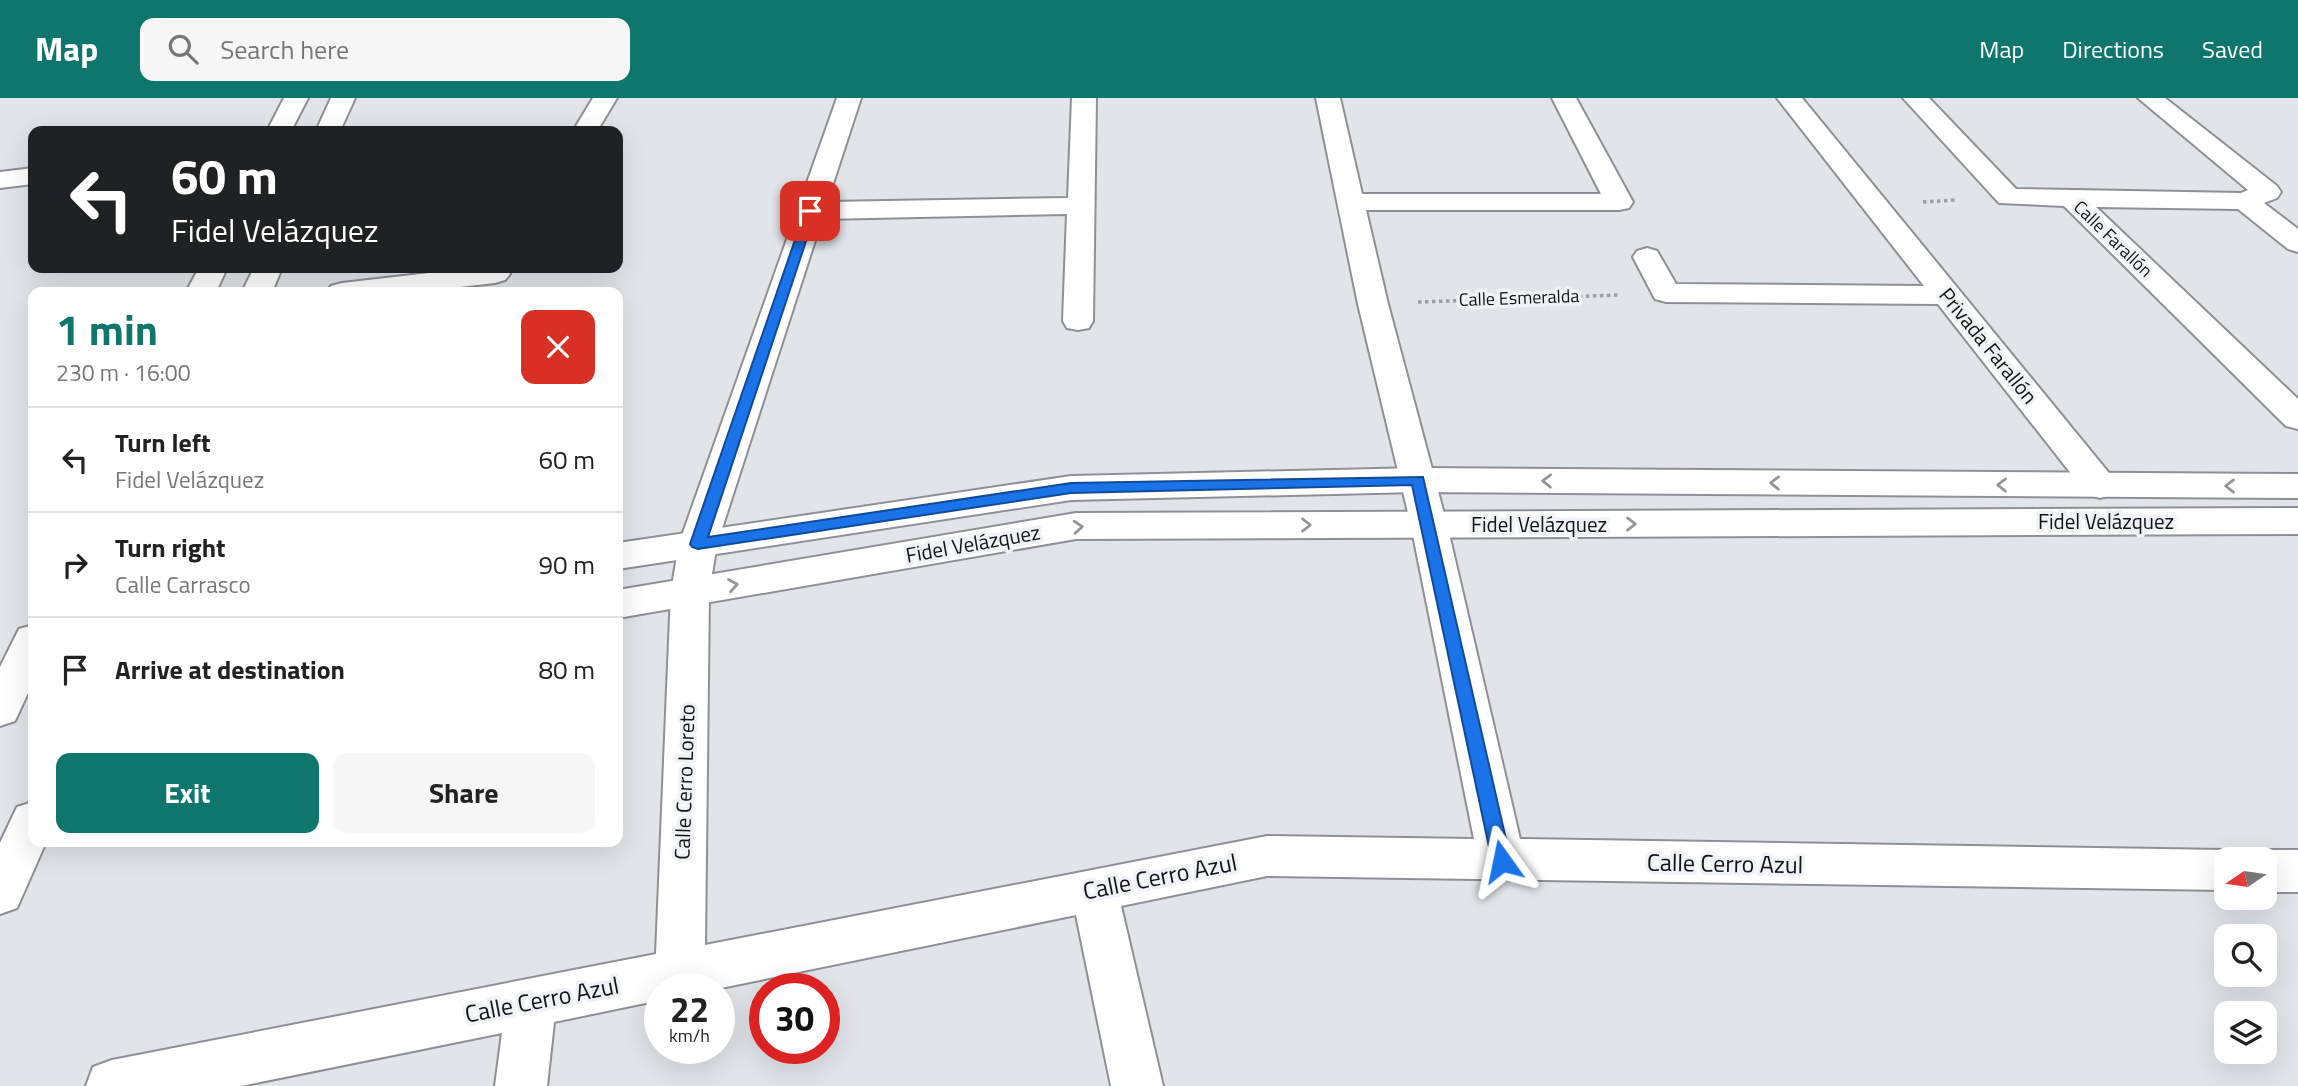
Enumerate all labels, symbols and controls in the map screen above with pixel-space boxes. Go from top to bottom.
search box [140,18,630,81]
text: Map [35,24,98,74]
icon: search [164,30,202,68]
text: Search here [220,30,349,69]
text: Map [1979,31,2024,67]
text: Directions [2062,31,2164,67]
text: Saved [2202,31,2263,67]
text: 60 m [171,138,278,213]
icon: left [56,154,147,245]
pin [780,181,840,241]
icon: arrive [791,192,829,230]
street label: Calle Farallón [2068,194,2159,283]
text: Fidel Velázquez [171,206,379,254]
street label: Privada Farallón [1932,280,2046,411]
street label: Calle Esmeralda [1458,282,1580,313]
text: 1 min [56,297,158,361]
button: close [521,310,595,384]
text: 230 m · 16:00 [56,355,191,390]
text: Turn left [115,423,210,462]
text: 60 m [538,440,595,479]
icon: left [56,441,94,479]
text: Fidel Velázquez [115,462,264,497]
one-way arrow [1542,473,1552,489]
one-way arrow [1769,475,1780,491]
one-way arrow [1997,477,2007,493]
one-way arrow [2224,478,2235,494]
street label: Fidel Velázquez [2038,505,2174,537]
street label: Fidel Velázquez [1471,508,1607,540]
street label: Fidel Velázquez [903,515,1043,571]
one-way arrow [1627,516,1637,532]
one-way arrow [1301,517,1312,533]
one-way arrow [1073,520,1084,535]
text: Turn right [115,528,226,567]
text: 90 m [538,545,595,584]
icon: right [56,546,94,584]
text: Calle Carrasco [115,567,251,602]
one-way arrow [728,578,739,593]
text: Arrive at destination [115,650,345,689]
text: 80 m [538,650,595,689]
icon: arrive [56,651,94,689]
street label: Calle Cerro Loreto [665,704,703,860]
button: Exit [56,753,319,833]
button: Share [333,753,595,833]
position arrow [1465,824,1539,898]
street label: Calle Cerro Azul [1080,843,1240,909]
street label: Calle Cerro Azul [1647,844,1803,882]
north arrow [2214,847,2277,910]
map controls [2214,847,2277,1064]
button: search [2214,924,2277,987]
street label: Calle Cerro Azul [462,966,622,1032]
speed limit sign: 30 [749,973,840,1064]
text: 22 [670,982,709,1036]
button: layers [2214,1001,2277,1064]
text: km/h [669,1022,710,1049]

